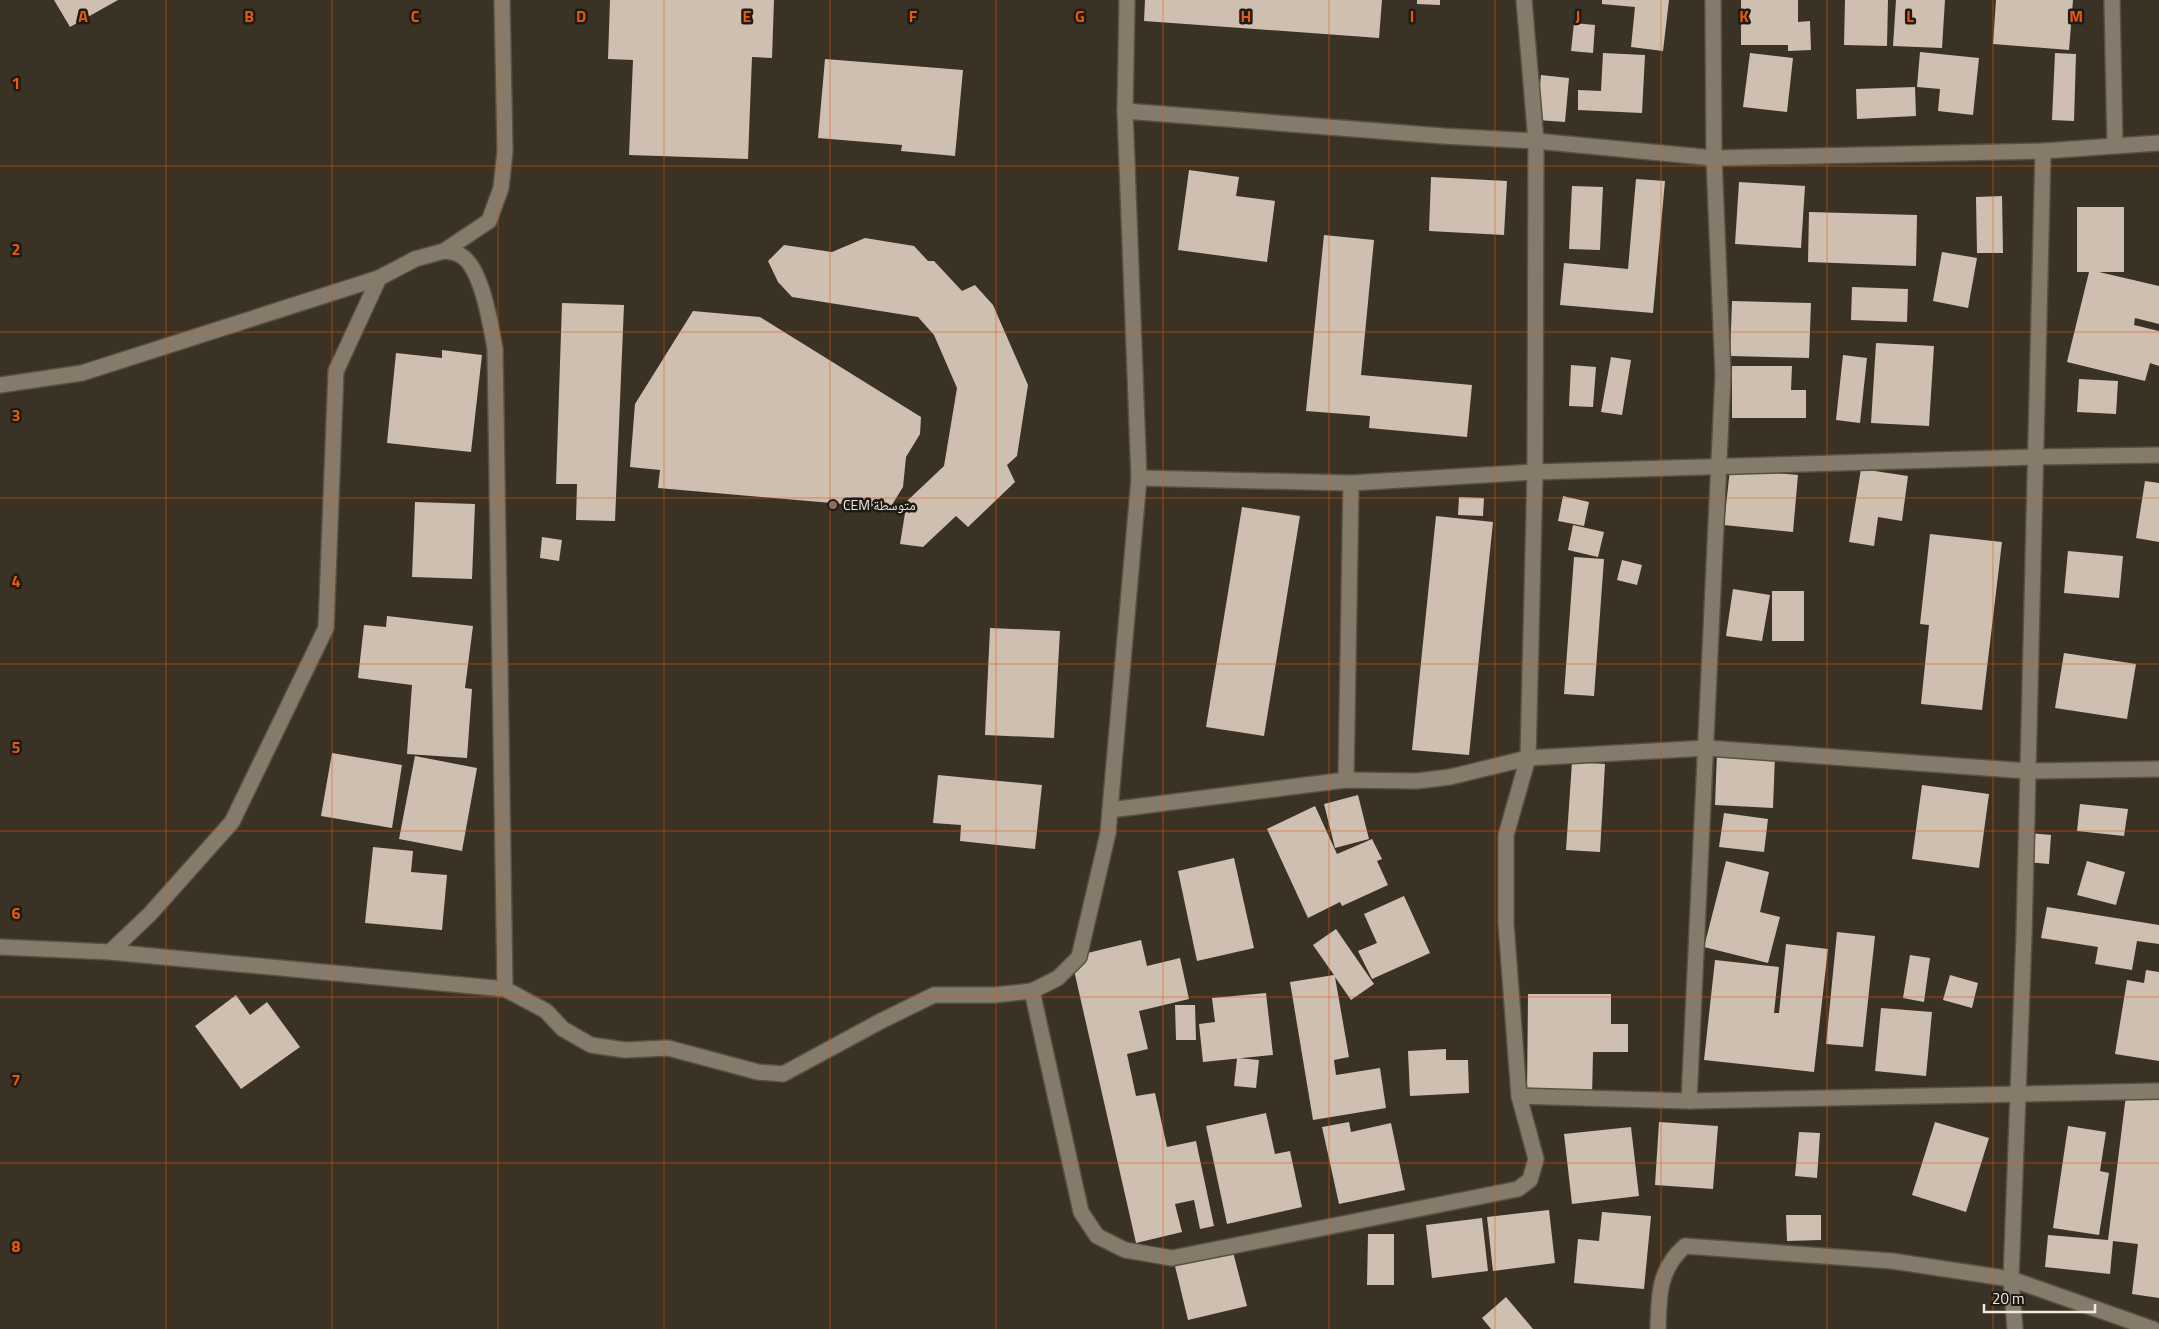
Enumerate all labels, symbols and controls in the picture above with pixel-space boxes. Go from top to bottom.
text: A [78,4,88,28]
text: B [244,4,254,28]
text: C [411,4,420,28]
text: D [576,4,586,28]
text: E [743,4,752,28]
text: F [909,4,918,28]
text: G [1075,4,1085,28]
text: H [1241,4,1251,28]
text: I [1410,4,1414,28]
text: J [1576,4,1580,28]
text: K [1739,4,1749,28]
text: L [1906,4,1914,28]
text: M [2069,4,2083,28]
text: 1 [12,71,20,95]
text: 2 [12,237,20,261]
text: 3 [12,403,20,427]
place label: CEM متوسطة [843,494,916,515]
marker: CEM متوسطة [827,499,839,511]
text: 4 [12,569,21,593]
text: 5 [12,735,21,759]
text: 6 [12,901,21,925]
text: 7 [12,1068,20,1092]
text: 8 [12,1234,21,1258]
scale bar [1984,1282,2095,1314]
text: 20 m [1992,1287,2025,1310]

